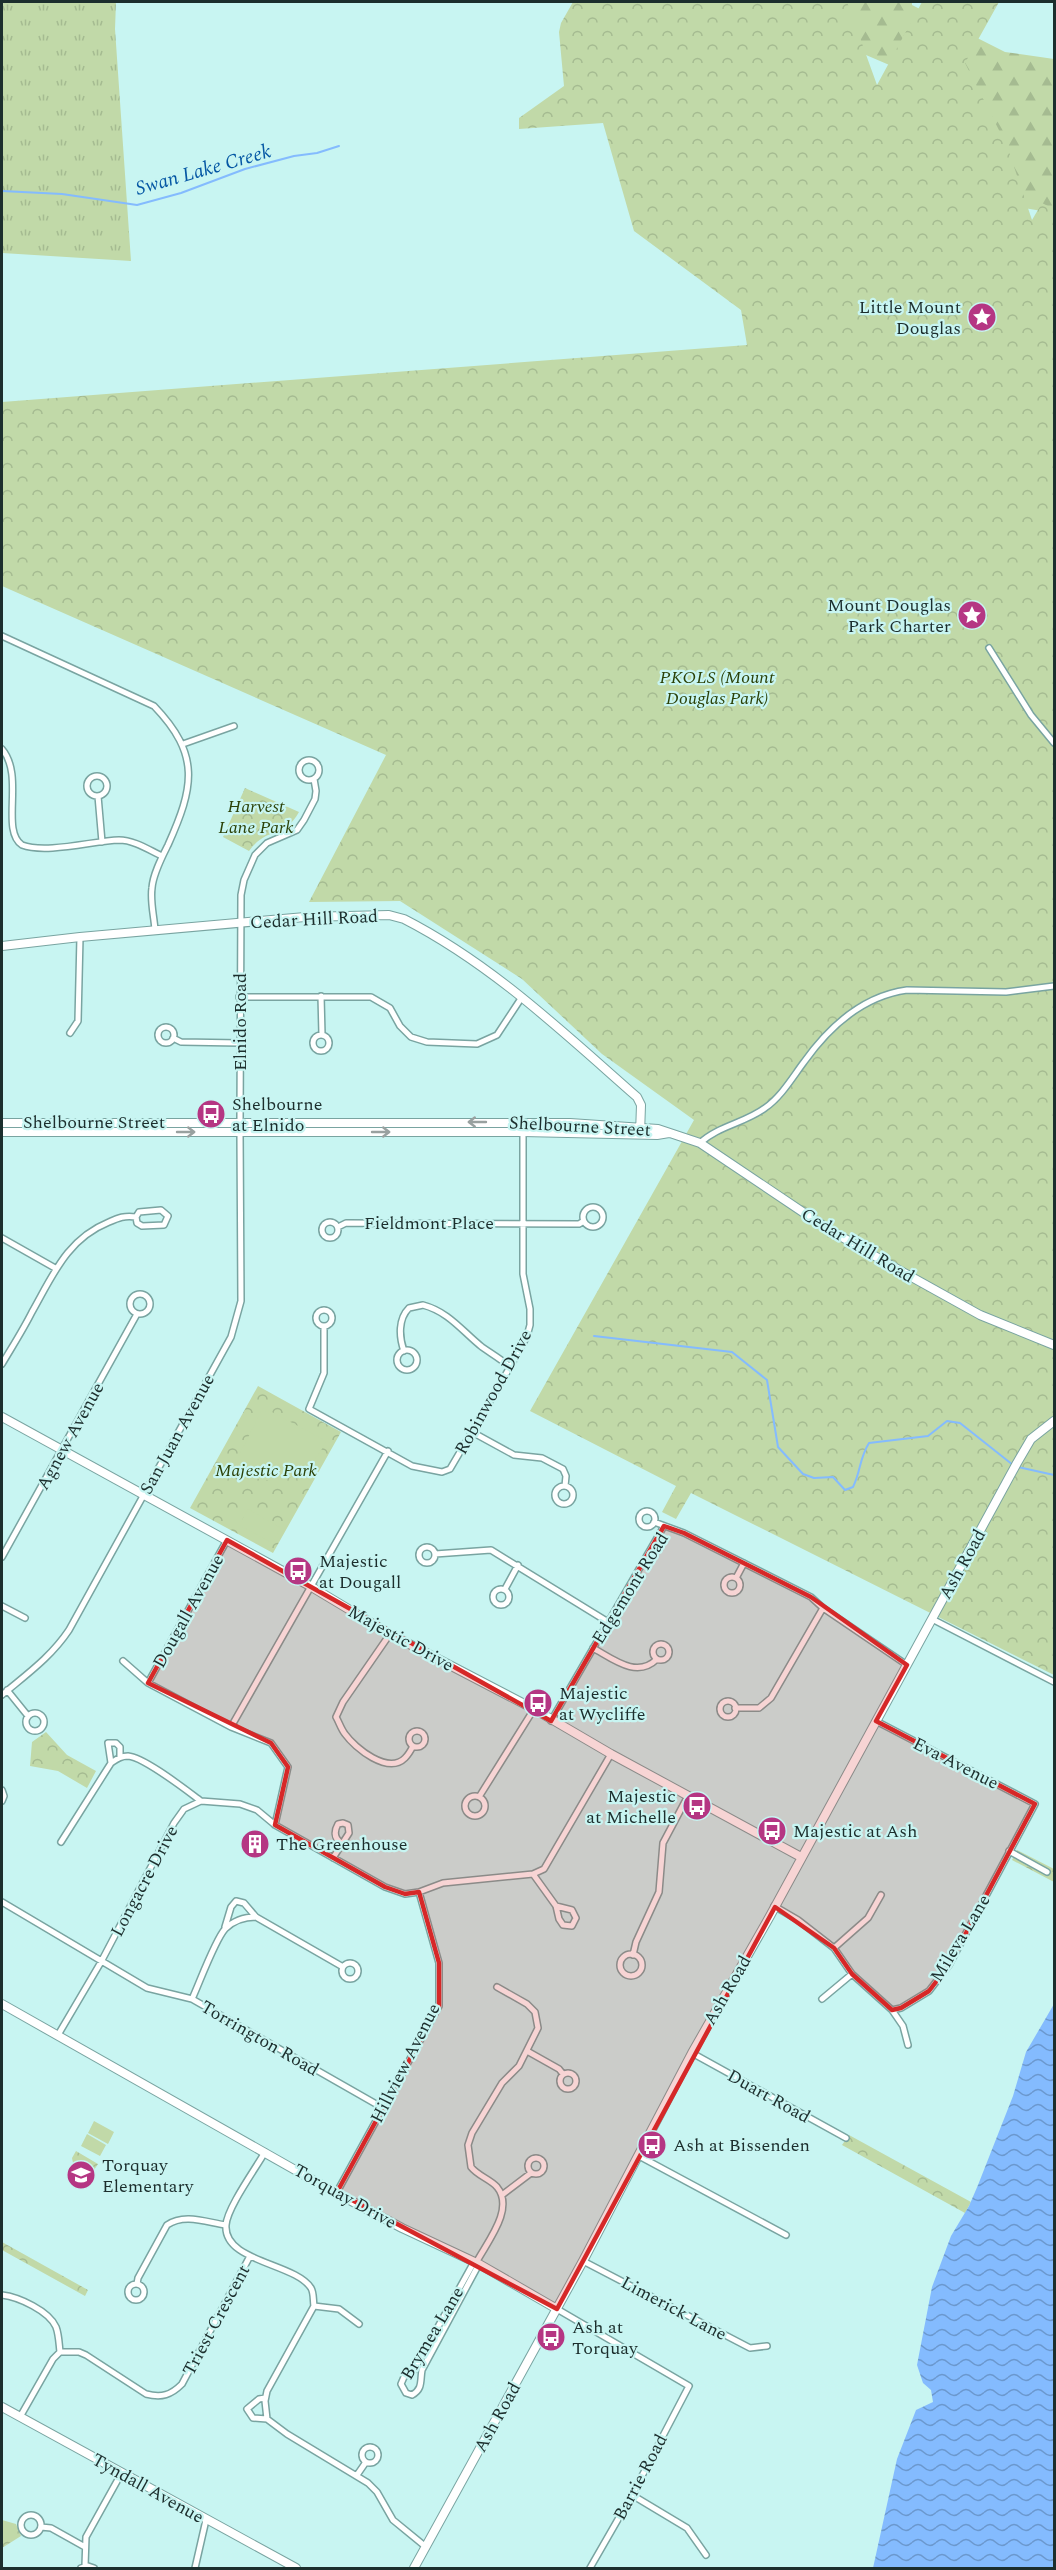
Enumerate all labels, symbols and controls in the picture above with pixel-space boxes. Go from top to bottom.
water label: Swan Lake Creek [132,136,275,204]
place label: Little Mount Douglas [859,294,961,342]
place icon: Little Mount Douglas [966,301,998,333]
place label: Mount Douglas Park Charter [827,592,951,640]
place icon: Mount Douglas Park Charter [956,599,988,631]
park label: PKOLS (Mount Douglas Park) [659,664,775,712]
park label: Harvest Lane Park [218,793,294,841]
street label: Cedar Hill Road [249,903,379,936]
street label: Elnido Road [227,973,254,1071]
place label: Shelbourne at Elnido [232,1091,322,1139]
bus stop icon: Shelbourne at Elnido [195,1098,227,1130]
street label: Shelbourne Street [23,1109,165,1136]
street label: Shelbourne Street [508,1109,652,1144]
one-way arrow [468,1116,488,1128]
one-way arrow [175,1126,195,1138]
one-way arrow [370,1126,390,1138]
street label: Cedar Hill Road [796,1201,920,1290]
street label: Fieldmont Place [364,1210,494,1237]
street label: Robinwood Drive [448,1325,539,1460]
street label: San Juan Avenue [133,1369,222,1499]
street label: Agnew Avenue [30,1377,111,1495]
park label: Majestic Park [215,1457,318,1484]
street label: Ash Road [932,1524,993,1604]
street label: Edgemont Road [585,1527,676,1649]
place label: Majestic at Dougall [319,1548,401,1596]
street label: Dougall Avenue [146,1549,231,1673]
bus stop icon: Majestic at Dougall [282,1555,314,1587]
street label: Majestic Drive [343,1598,459,1679]
place label: Majestic at Wycliffe [559,1680,646,1728]
bus stop icon: Majestic at Wycliffe [522,1687,554,1719]
street label: Eva Avenue [908,1730,1003,1797]
place label: Majestic at Michelle [586,1783,676,1831]
bus stop icon: Majestic at Michelle [681,1790,713,1822]
bus stop icon: Majestic at Ash [756,1815,788,1847]
place label: Majestic at Ash [793,1818,917,1845]
street label: Longacre Drive [104,1821,185,1942]
building icon: The Greenhouse [239,1828,271,1860]
place label: The Greenhouse [276,1831,407,1858]
street label: Mileva Lane [924,1889,997,1987]
street label: Ash Road [697,1950,758,2030]
street label: Torrington Road [196,1994,324,2083]
street label: Hillview Avenue [364,1999,447,2128]
street label: Duart Road [722,2062,815,2130]
bus stop icon: Ash at Bissenden [636,2129,668,2161]
place label: Ash at Bissenden [673,2132,810,2159]
place label: Torquay Elementary [102,2152,195,2200]
street label: Torquay Drive [288,2157,401,2236]
school or university icon: Torquay Elementary [65,2159,97,2191]
street label: Triest Crescent [176,2260,257,2381]
street label: Limerick Lane [616,2269,732,2348]
street label: Brymea Lane [394,2281,471,2385]
place label: Ash at Torquay [572,2314,639,2362]
bus stop icon: Ash at Torquay [535,2321,567,2353]
street label: Ash Road [467,2377,528,2457]
street label: Barrie Road [606,2429,675,2525]
street label: Tyndall Avenue [87,2446,209,2530]

